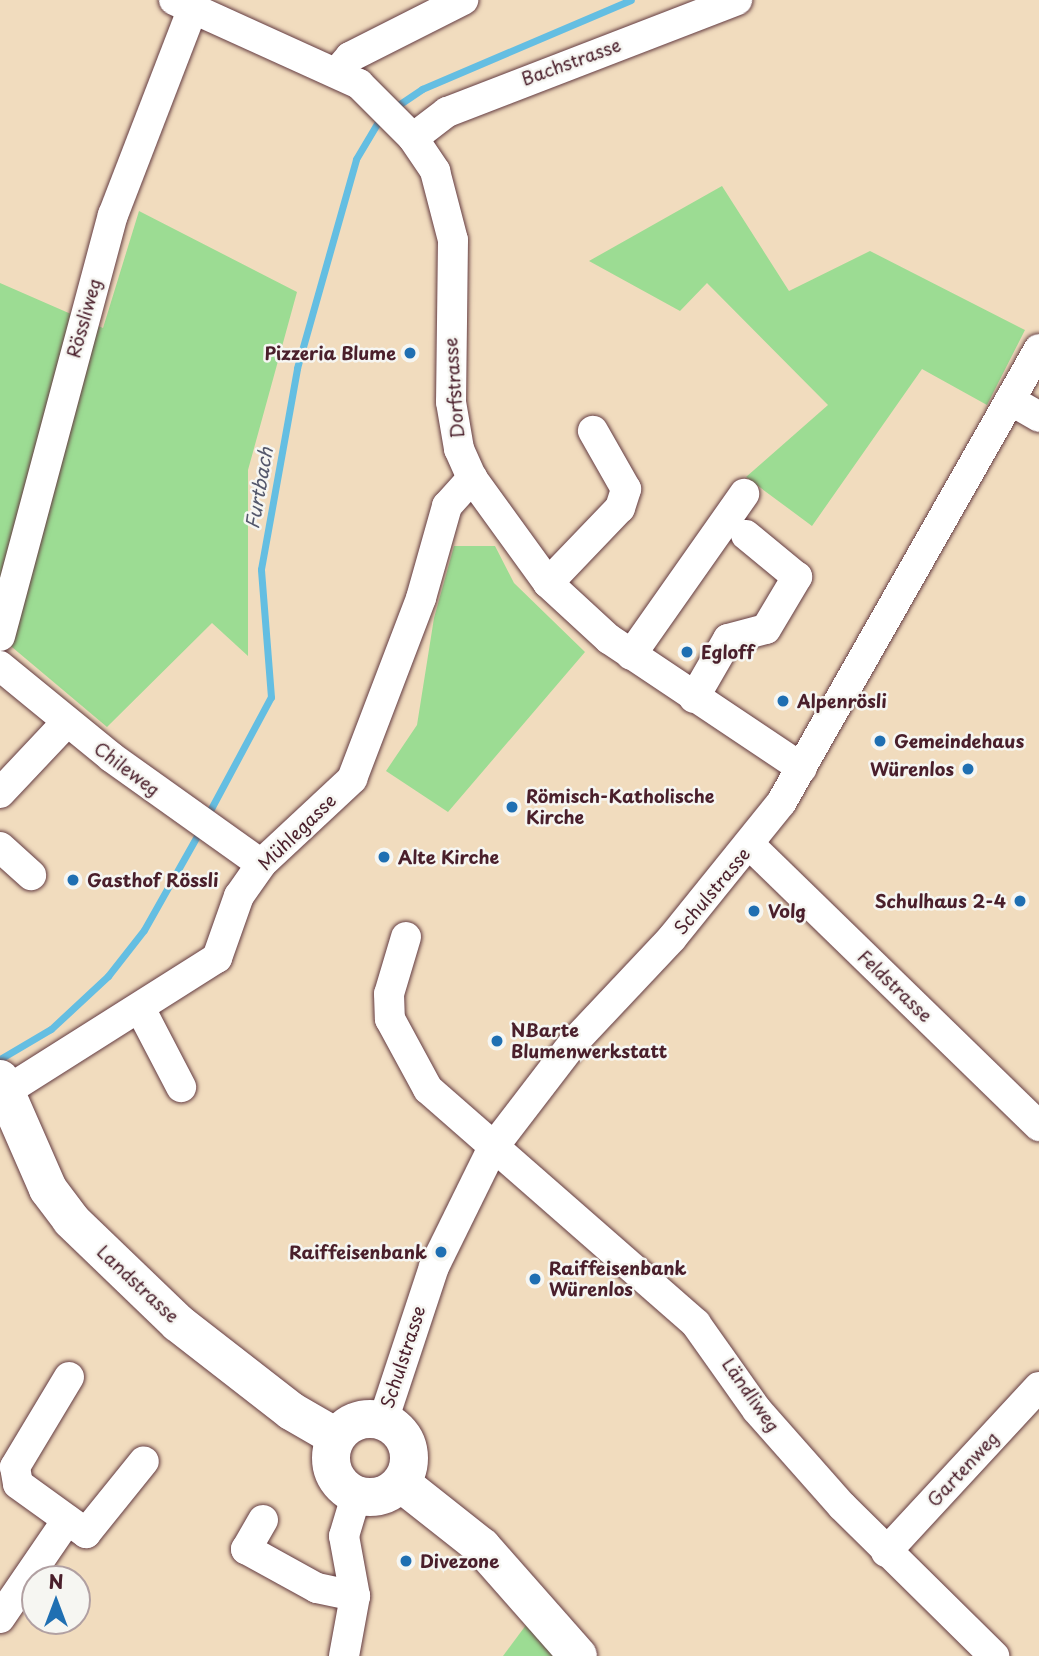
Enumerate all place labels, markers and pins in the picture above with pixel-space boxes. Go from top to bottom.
place label: Pizzeria Blume [264,342,396,364]
marker: Pizzeria Blume [402,345,418,361]
place label: Egloff [701,641,754,663]
marker: Egloff [679,644,695,660]
place label: Alpenrösli [797,690,887,712]
marker: Alpenrösli [775,693,791,709]
place label: Gemeindehaus [894,730,1024,752]
marker: Gemeindehaus [872,733,888,749]
place label: Würenlos [870,758,954,780]
marker: Würenlos [960,761,976,777]
place label: Römisch-Katholische Kirche [526,786,715,828]
marker: Römisch-Katholische Kirche [504,799,520,815]
place label: Alte Kirche [398,846,500,868]
marker: Alte Kirche [376,849,392,865]
place label: Gasthof Rössli [87,869,218,891]
marker: Gasthof Rössli [65,872,81,888]
place label: Schulhaus 2-4 [876,890,1006,912]
marker: Schulhaus 2-4 [1012,893,1028,909]
place label: Volg [768,900,806,922]
marker: Volg [746,903,762,919]
place label: NBarte Blumenwerkstatt [511,1020,667,1062]
marker: NBarte Blumenwerkstatt [489,1033,505,1049]
place label: Raiffeisenbank [289,1241,427,1263]
marker: Raiffeisenbank [433,1244,449,1260]
place label: Raiffeisenbank Würenlos [549,1258,687,1300]
marker: Raiffeisenbank Würenlos [527,1271,543,1287]
place label: Divezone [420,1550,499,1572]
marker: Divezone [398,1553,414,1569]

